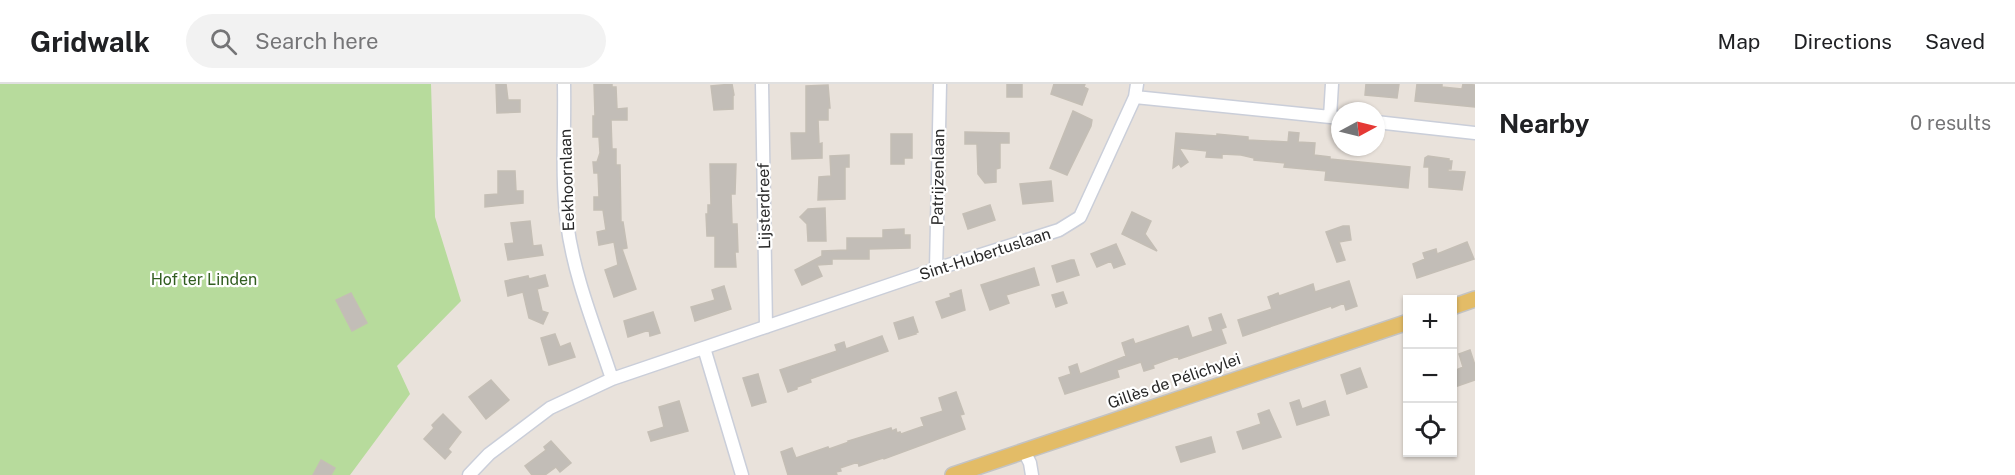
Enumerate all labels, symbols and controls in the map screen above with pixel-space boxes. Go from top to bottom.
search box [186,14,606,68]
text: Gridwalk [30,25,150,58]
icon: search [207,25,240,58]
text: Search here [255,28,379,54]
text: Map [1718,29,1760,54]
text: Directions [1793,29,1892,54]
text: Saved [1925,29,1985,54]
north arrow [1331,102,1385,156]
text: Nearby [1499,108,1589,139]
text: 0 results [1910,111,1991,135]
street label: Patrijzenlaan [928,128,948,226]
street label: Eekhoornlaan [556,129,578,231]
street label: Lijsterdreef [754,163,774,249]
street label: Sint-Hubertuslaan [917,224,1053,284]
park label: Hof ter Linden [151,270,257,289]
map controls [1403,295,1457,457]
button: + [1403,295,1457,349]
street label: Gillès de Pélichylei [1105,349,1243,413]
button: − [1403,349,1457,403]
button: locate [1403,403,1457,457]

